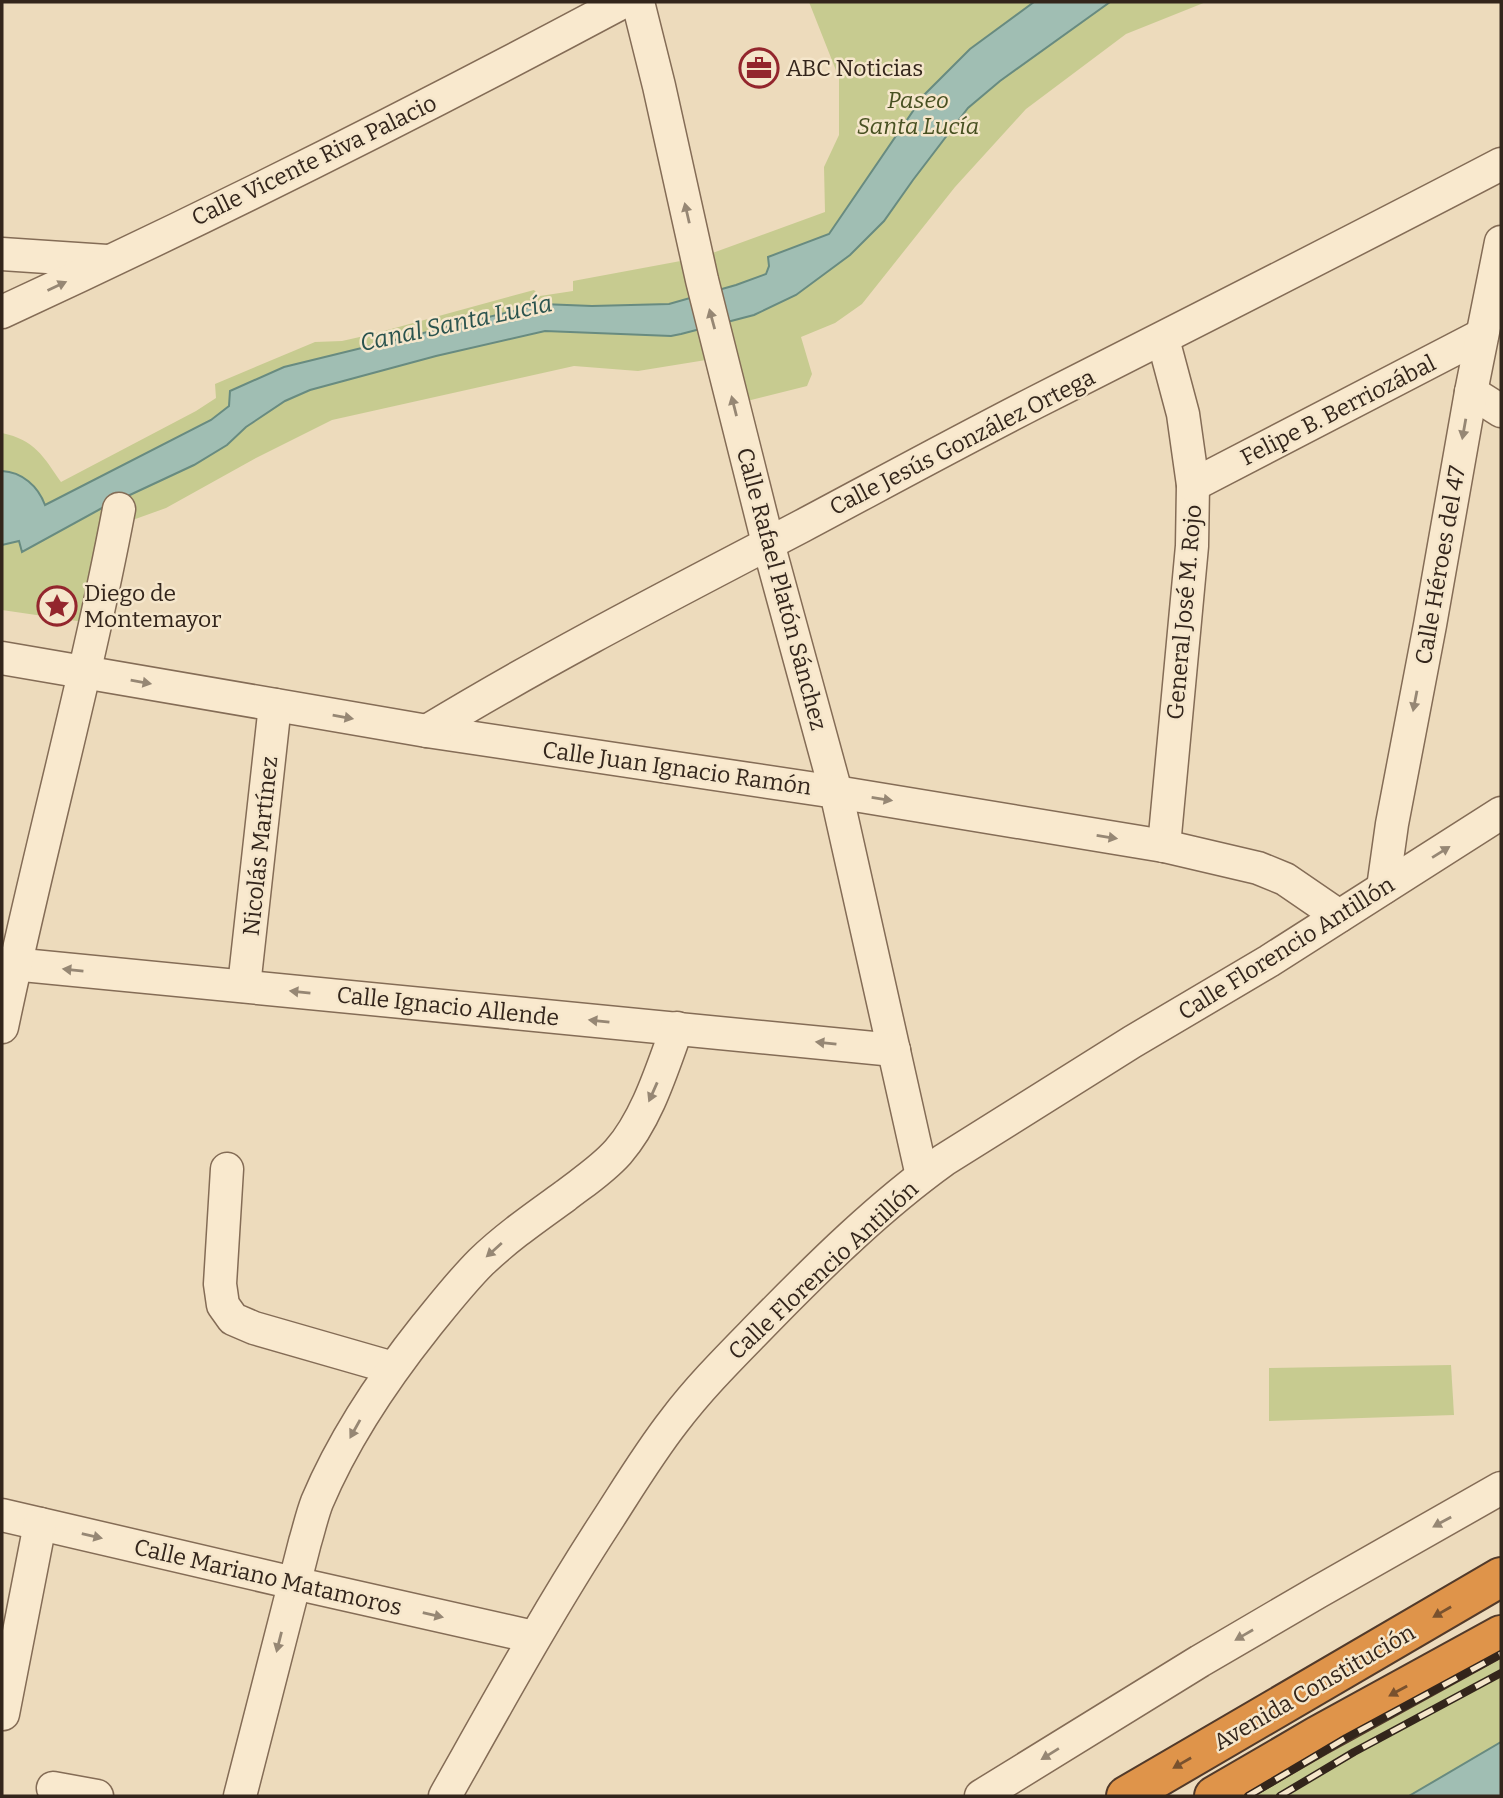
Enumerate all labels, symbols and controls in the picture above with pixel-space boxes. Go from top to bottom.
office icon: ABC Noticias [738,47,780,89]
place label: ABC Noticias [786,54,923,82]
park label: Paseo Santa Lucía [857,86,979,140]
street label: Calle Vicente Riva Palacio [187,88,441,232]
one-way arrow [682,202,693,224]
one-way arrow [47,280,67,292]
water label: Canal Santa Lucía [357,289,555,357]
one-way arrow [706,308,717,330]
street label: Felipe B. Berriozábal [1236,349,1441,471]
street label: Calle Jesús González Ortega [825,363,1100,521]
one-way arrow [728,395,739,417]
one-way arrow [1459,418,1470,440]
street label: Calle Rafael Platón Sánchez [731,445,833,733]
street label: Calle Héroes del 47 [1409,463,1471,666]
street label: General José M. Rojo [1161,503,1207,721]
place label: Diego de Montemayor [84,579,221,633]
place icon: Diego de Montemayor [36,585,78,627]
one-way arrow [131,677,153,688]
one-way arrow [1410,690,1421,712]
one-way arrow [332,711,354,722]
street label: Calle Juan Ignacio Ramón [541,735,814,801]
street label: Nicolás Martínez [237,755,283,937]
one-way arrow [871,794,893,805]
one-way arrow [1096,832,1118,843]
one-way arrow [1431,846,1450,859]
street label: Calle Florencio Antillón [1173,870,1400,1026]
one-way arrow [62,964,84,975]
street label: Calle Ignacio Allende [335,980,561,1032]
one-way arrow [288,986,310,997]
one-way arrow [588,1015,610,1026]
one-way arrow [814,1037,836,1048]
one-way arrow [647,1082,659,1102]
street label: Calle Florencio Antillón [722,1174,924,1365]
one-way arrow [485,1242,503,1258]
one-way arrow [349,1419,361,1438]
one-way arrow [1432,1516,1451,1528]
one-way arrow [81,1531,103,1542]
street label: Calle Mariano Matamoros [131,1533,405,1621]
one-way arrow [1433,1606,1452,1618]
one-way arrow [422,1609,444,1620]
street label: Avenida Constitución [1208,1618,1420,1756]
one-way arrow [1235,1629,1254,1641]
one-way arrow [273,1631,284,1653]
one-way arrow [1389,1685,1408,1697]
one-way arrow [1041,1747,1060,1760]
one-way arrow [1173,1757,1192,1770]

